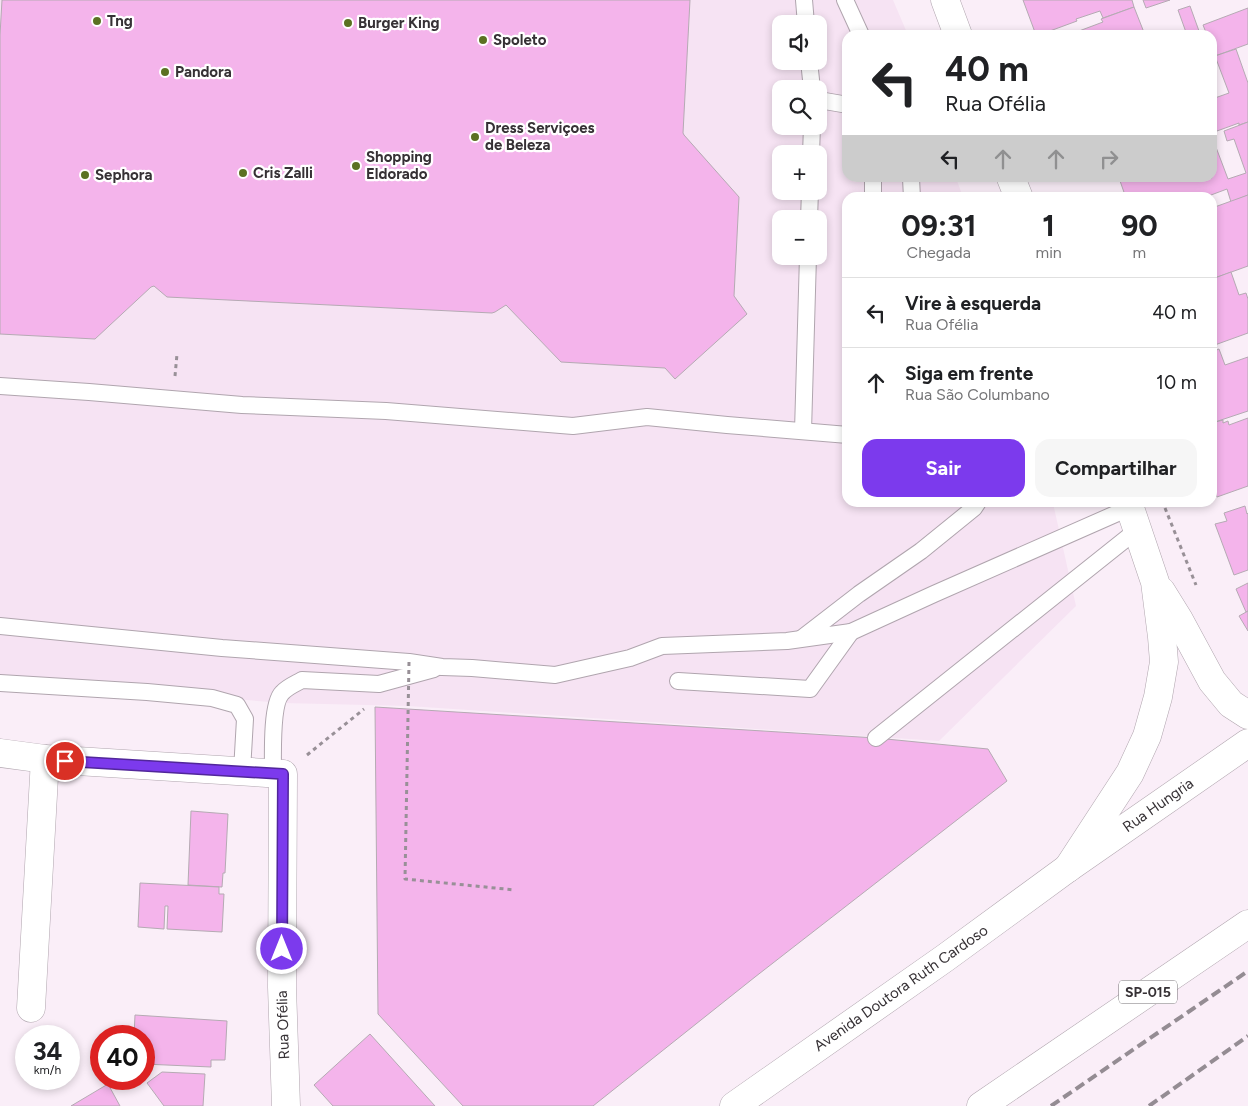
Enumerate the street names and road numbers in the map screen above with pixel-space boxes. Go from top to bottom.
street label: Rua Hungria [1119,774,1197,836]
street label: Avenida Doutora Ruth Cardoso [811,921,992,1055]
road number: SP-015 [1119,980,1177,1004]
street label: Rua Ofélia [273,990,293,1060]

